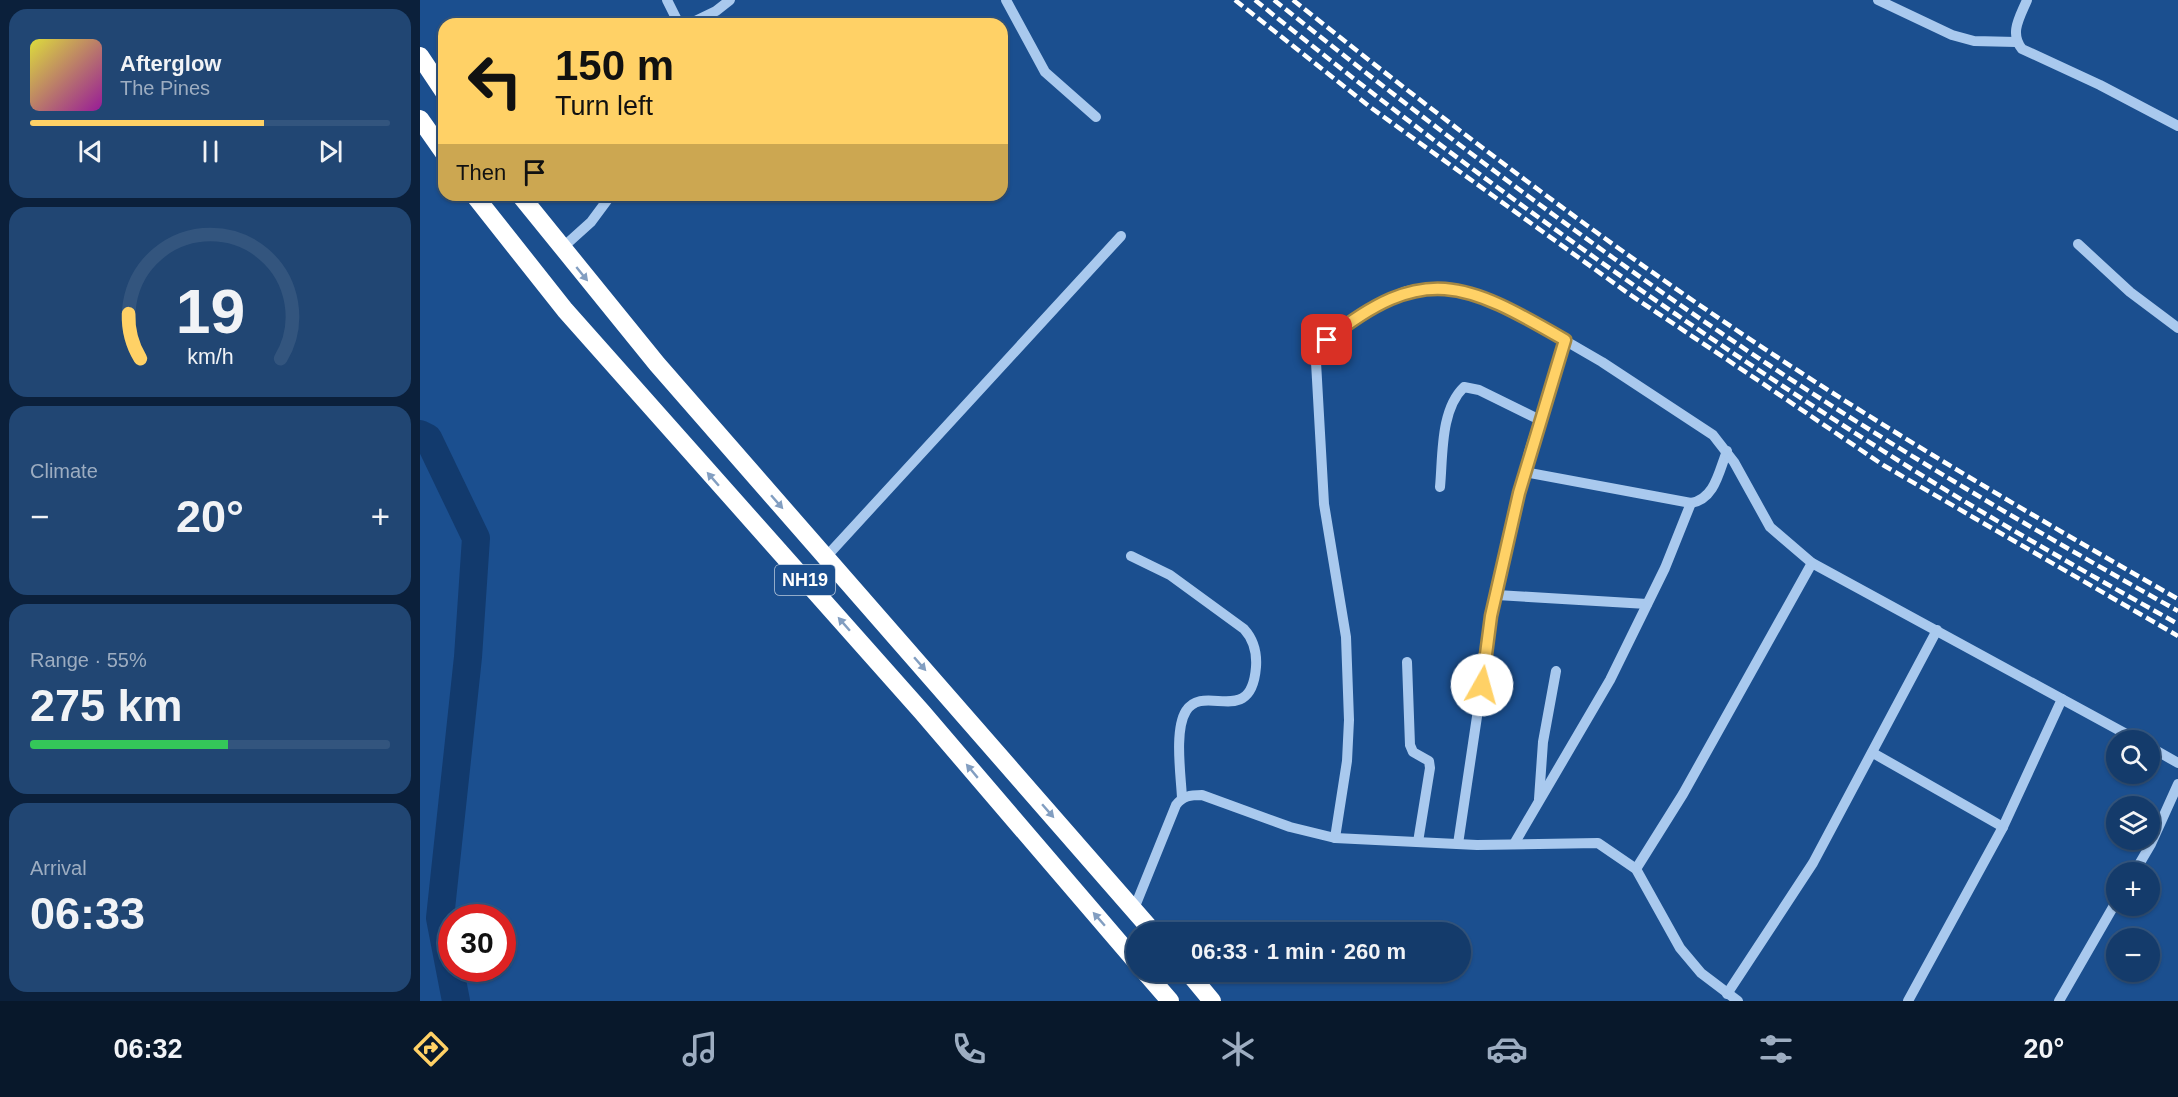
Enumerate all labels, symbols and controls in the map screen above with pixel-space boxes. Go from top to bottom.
icon: left [456,42,534,120]
text: 150 m [555,42,674,89]
text: Afterglow [120,51,221,76]
text: The Pines [120,77,210,99]
text: Turn left [555,91,653,121]
icon: previous [74,135,107,168]
icon: pause [194,135,227,168]
icon: next [314,135,347,168]
icon: arrive [518,156,551,189]
text: Then [456,160,506,185]
one-way arrow [575,266,588,281]
text: 19 [175,277,245,346]
pin [1301,314,1352,365]
icon: arrive [1310,323,1343,356]
text: km/h [187,346,233,370]
text: Climate [30,460,98,482]
one-way arrow [707,472,720,487]
text: 20° [176,491,244,542]
one-way arrow [770,494,783,509]
text: − [30,498,49,535]
text: + [371,498,390,535]
road number: NH19 [775,565,835,595]
one-way arrow [837,616,851,631]
text: Range · 55% [30,649,147,671]
position arrow [1450,653,1514,717]
one-way arrow [913,656,926,671]
text: 275 km [30,680,183,731]
map controls [2106,730,2160,982]
button: search [2106,730,2160,784]
one-way arrow [966,764,979,779]
button: layers [2106,796,2160,850]
one-way arrow [1041,803,1054,818]
text: Arrival [30,857,87,879]
button: + [2106,862,2160,916]
text: 06:33 [30,888,145,939]
speed limit sign: 30 [438,904,516,982]
one-way arrow [1092,911,1105,927]
button: − [2106,928,2160,982]
text: 06:33 · 1 min · 260 m [1191,939,1406,964]
icon: directions [410,1028,452,1070]
icon: music [679,1028,721,1070]
icon: phone [948,1028,990,1070]
icon: climate [1217,1028,1259,1070]
icon: car [1486,1028,1528,1070]
icon: filters [1755,1028,1797,1070]
text: 06:32 [114,1034,183,1064]
text: 20° [2024,1034,2064,1064]

